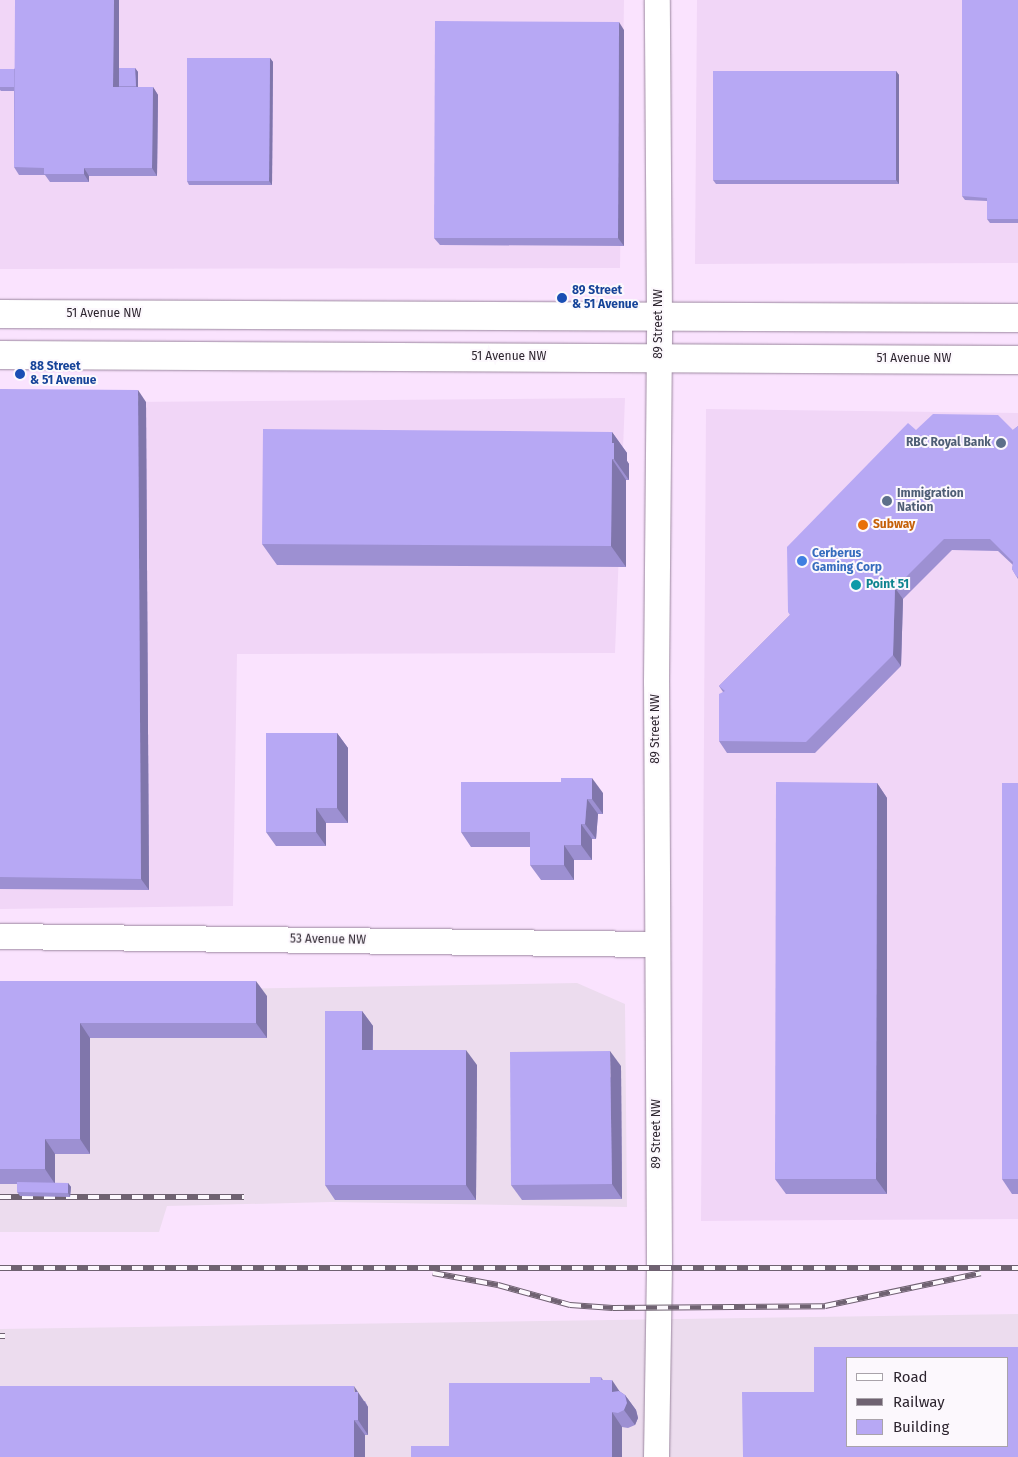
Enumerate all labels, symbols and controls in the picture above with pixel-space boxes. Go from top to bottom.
place label: 89 Street & 51 Avenue [572,284,638,312]
street label: 89 Street NW [652,289,666,359]
marker: 89 Street & 51 Avenue [556,292,568,304]
street label: 51 Avenue NW [67,307,141,321]
street label: 51 Avenue NW [472,350,546,364]
street label: 51 Avenue NW [877,352,951,366]
place label: 88 Street & 51 Avenue [30,360,96,388]
marker: 88 Street & 51 Avenue [14,368,26,380]
place label: RBC Royal Bank [906,436,991,450]
marker: RBC Royal Bank [995,437,1007,449]
place label: Immigration Nation [897,487,964,515]
marker: Immigration Nation [881,495,893,507]
place label: Subway [873,518,915,532]
marker: Subway [857,519,869,531]
place label: Cerberus Gaming Corp [812,547,882,575]
marker: Cerberus Gaming Corp [796,555,808,567]
place label: Point 51 [866,578,909,592]
marker: Point 51 [850,579,862,591]
street label: 89 Street NW [649,694,663,764]
street label: 53 Avenue NW [290,932,366,948]
street label: 89 Street NW [650,1099,664,1169]
legend [846,1357,1008,1447]
text: Road [893,1368,928,1386]
text: Railway [893,1393,945,1411]
text: Building [893,1418,949,1436]

